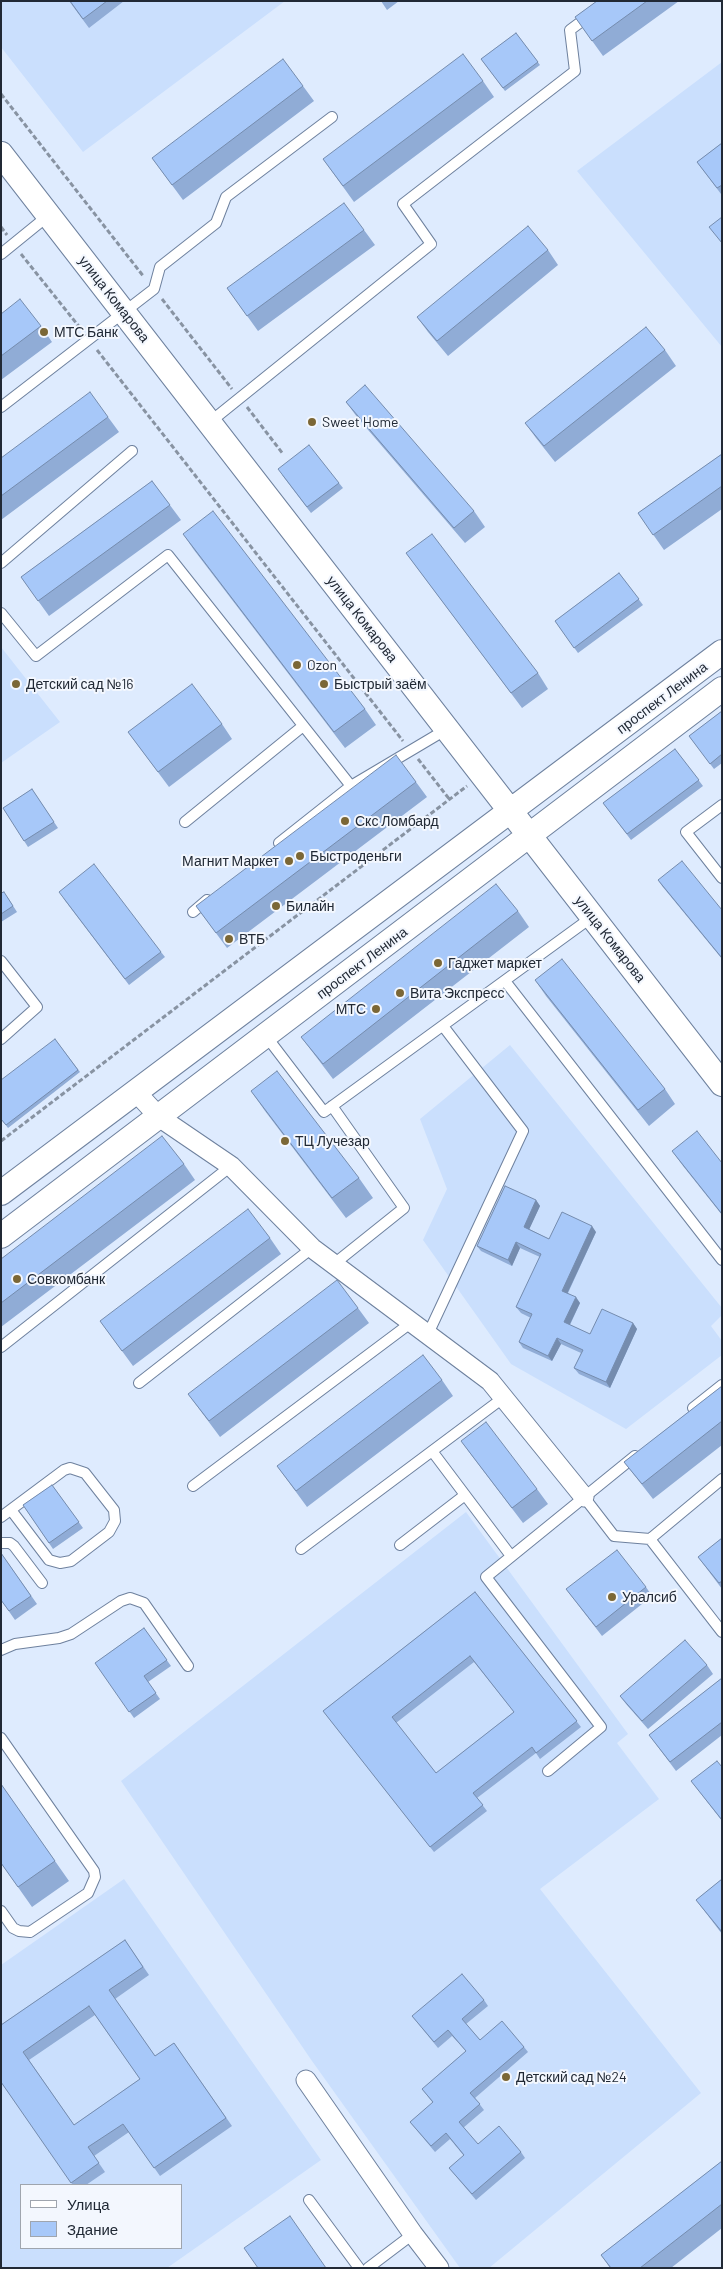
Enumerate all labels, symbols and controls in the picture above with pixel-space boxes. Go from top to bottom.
street label: улица Комарова [75,252,153,346]
place label: МТС Банк [54,324,118,340]
marker: МТС Банк [38,326,50,338]
place label: Sweet Home [322,414,398,430]
marker: Sweet Home [306,416,318,428]
street label: улица Комарова [323,572,401,666]
place label: Ozon [307,657,337,673]
street label: проспект Ленина [613,658,711,738]
marker: Ozon [291,659,303,671]
place label: Детский сад №16 [26,676,134,692]
place label: Быстрый заём [334,676,427,692]
marker: Детский сад №16 [10,678,22,690]
marker: Быстрый заём [318,678,330,690]
place label: Скс Ломбард [355,813,439,829]
marker: Скс Ломбард [339,815,351,827]
place label: Быстроденьги [310,848,402,864]
marker: Быстроденьги [294,850,306,862]
place label: Магнит Маркет [182,853,279,869]
marker: Магнит Маркет [283,855,295,867]
street label: улица Комарова [571,892,649,986]
place label: Билайн [286,898,335,914]
marker: Билайн [270,900,282,912]
street label: проспект Ленина [313,923,411,1003]
place label: ВТБ [239,931,265,947]
marker: ВТБ [223,933,235,945]
place label: Гаджет маркет [448,955,542,971]
marker: Гаджет маркет [432,957,444,969]
place label: Вита Экспресс [410,985,504,1001]
marker: Вита Экспресс [394,987,406,999]
place label: МТС [336,1001,366,1017]
marker: МТС [370,1003,382,1015]
place label: ТЦ Лучезар [295,1133,370,1149]
marker: ТЦ Лучезар [279,1135,291,1147]
place label: Совкомбанк [27,1271,105,1287]
marker: Совкомбанк [11,1273,23,1285]
place label: Уралсиб [622,1589,677,1605]
marker: Уралсиб [606,1591,618,1603]
place label: Детский сад №24 [516,2069,627,2085]
marker: Детский сад №24 [500,2071,512,2083]
legend [20,2184,182,2249]
text: Улица [67,2195,110,2213]
text: Здание [67,2220,118,2238]

